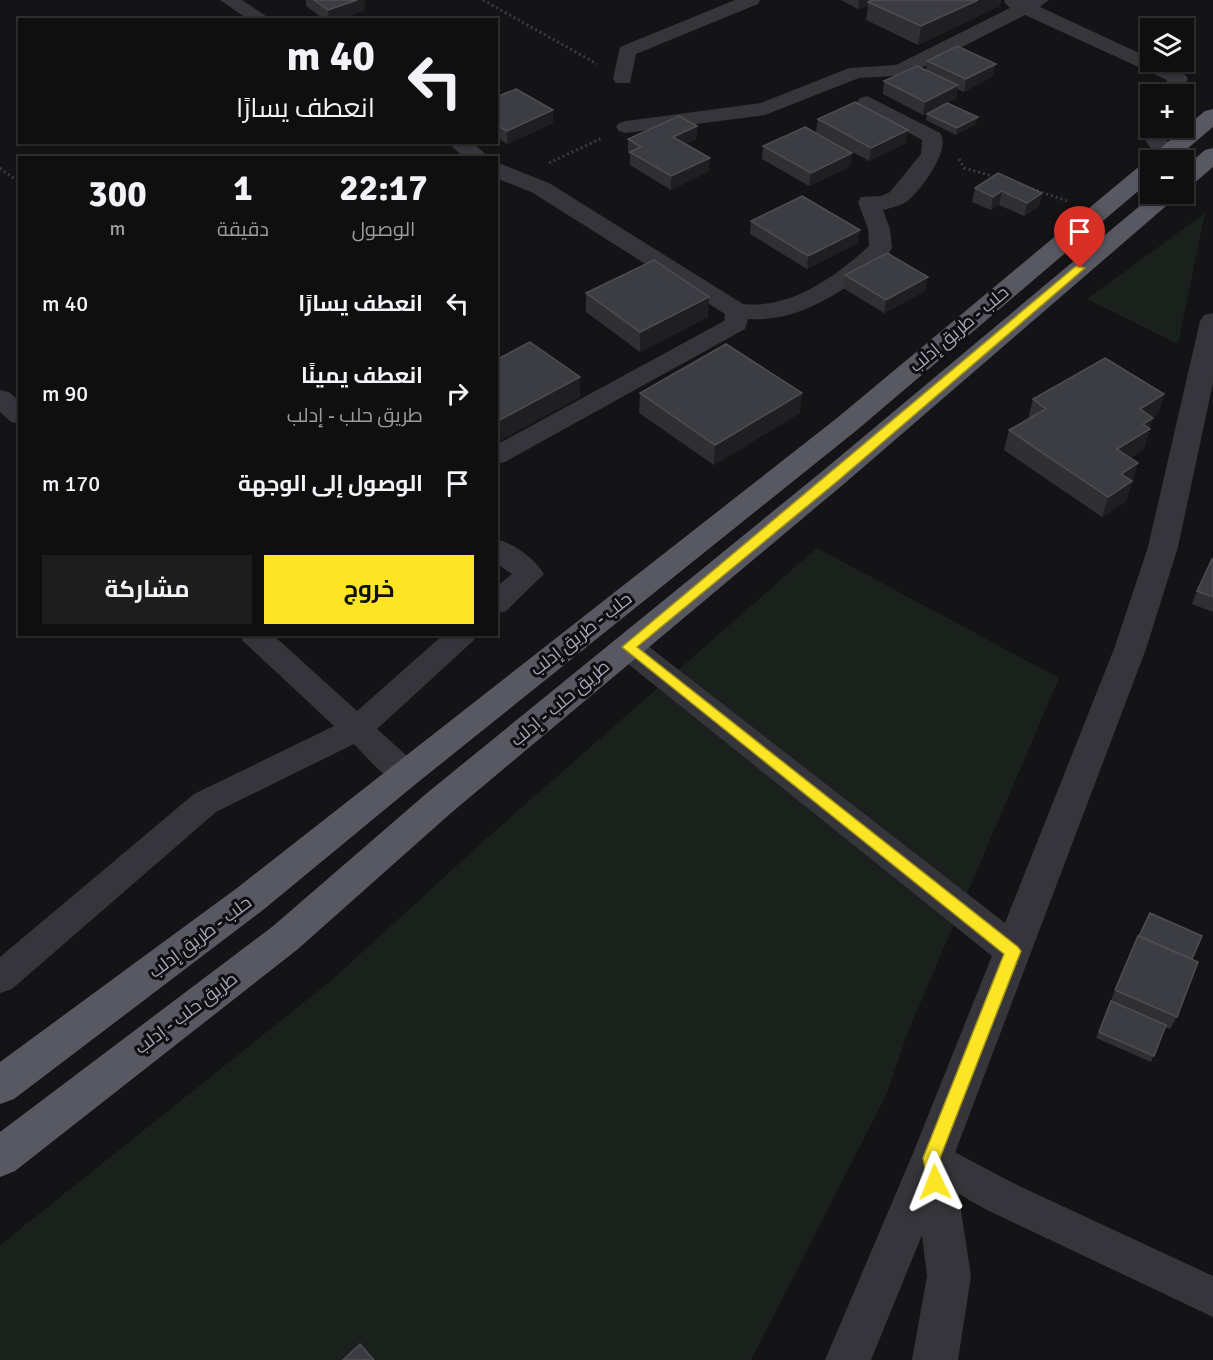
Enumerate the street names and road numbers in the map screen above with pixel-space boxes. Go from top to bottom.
street label: حلب - طريق إدلب [905,281,1014,378]
street label: حلب - طريق إدلب [526,588,637,681]
street label: طريق حلب - إدلب [506,655,615,752]
street label: حلب - طريق إدلب [144,891,256,984]
street label: طريق حلب - إدلب [130,967,242,1060]

